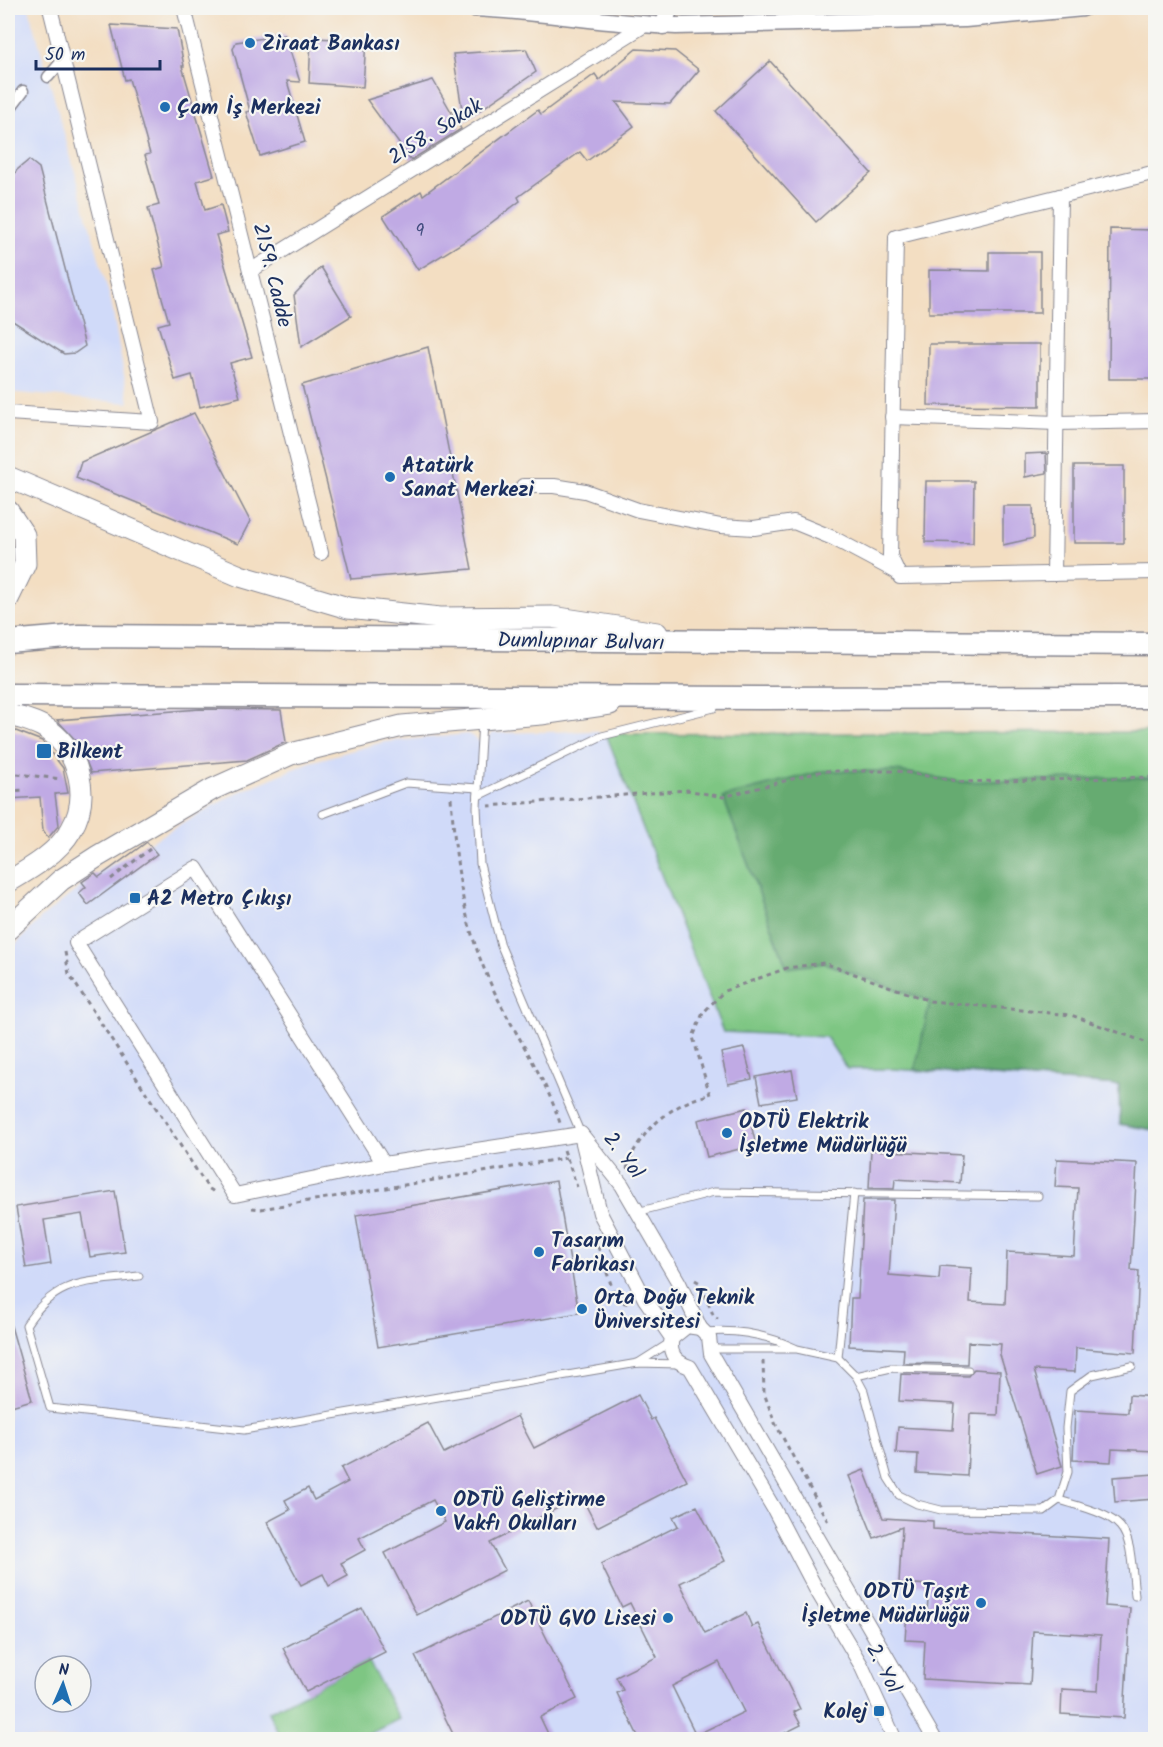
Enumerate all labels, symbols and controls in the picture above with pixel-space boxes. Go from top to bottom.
place label: Ziraat Bankası [262,28,400,61]
scale bar [36,33,160,71]
marker: Ziraat Bankası [243,36,257,50]
text: 50 m [45,41,85,70]
street label: 2158. Sokak [382,90,490,174]
place label: Çam İş Merkezi [177,92,321,125]
marker: Çam İş Merkezi [158,100,172,114]
house number: 9 [416,217,425,246]
street label: 2159. Cadde [243,220,301,332]
place label: Atatürk Sanat Merkezi [402,450,535,507]
marker: Atatürk Sanat Merkezi [383,470,397,484]
street label: Dumlupınar Bulvarı [497,625,665,660]
place label: Bilkent [57,736,123,769]
marker: Bilkent [35,742,53,760]
place label: A2 Metro Çıkışı [147,883,292,916]
marker: A2 Metro Çıkışı [128,891,142,905]
place label: ODTÜ Elektrik İşletme Müdürlüğü [739,1106,908,1163]
street label: 2. Yol [594,1125,652,1187]
marker: ODTÜ Elektrik İşletme Müdürlüğü [720,1126,734,1140]
place label: Tasarım Fabrikası [551,1225,635,1282]
marker: Tasarım Fabrikası [532,1245,546,1259]
place label: Orta Doğu Teknik Üniversitesi [594,1282,755,1339]
marker: Orta Doğu Teknik Üniversitesi [575,1302,589,1316]
place label: ODTÜ Geliştirme Vakfı Okulları [453,1484,605,1541]
marker: ODTÜ Geliştirme Vakfı Okulları [434,1504,448,1518]
place label: ODTÜ Taşıt İşletme Müdürlüğü [801,1576,970,1633]
marker: ODTÜ Taşıt İşletme Müdürlüğü [974,1596,988,1610]
place label: ODTÜ GVO Lisesi [500,1603,657,1636]
marker: ODTÜ GVO Lisesi [661,1611,675,1625]
street label: 2. Yol [856,1638,909,1699]
north arrow [33,1654,93,1714]
text: N [58,1658,69,1683]
place label: Kolej [823,1696,869,1729]
marker: Kolej [872,1704,886,1718]

